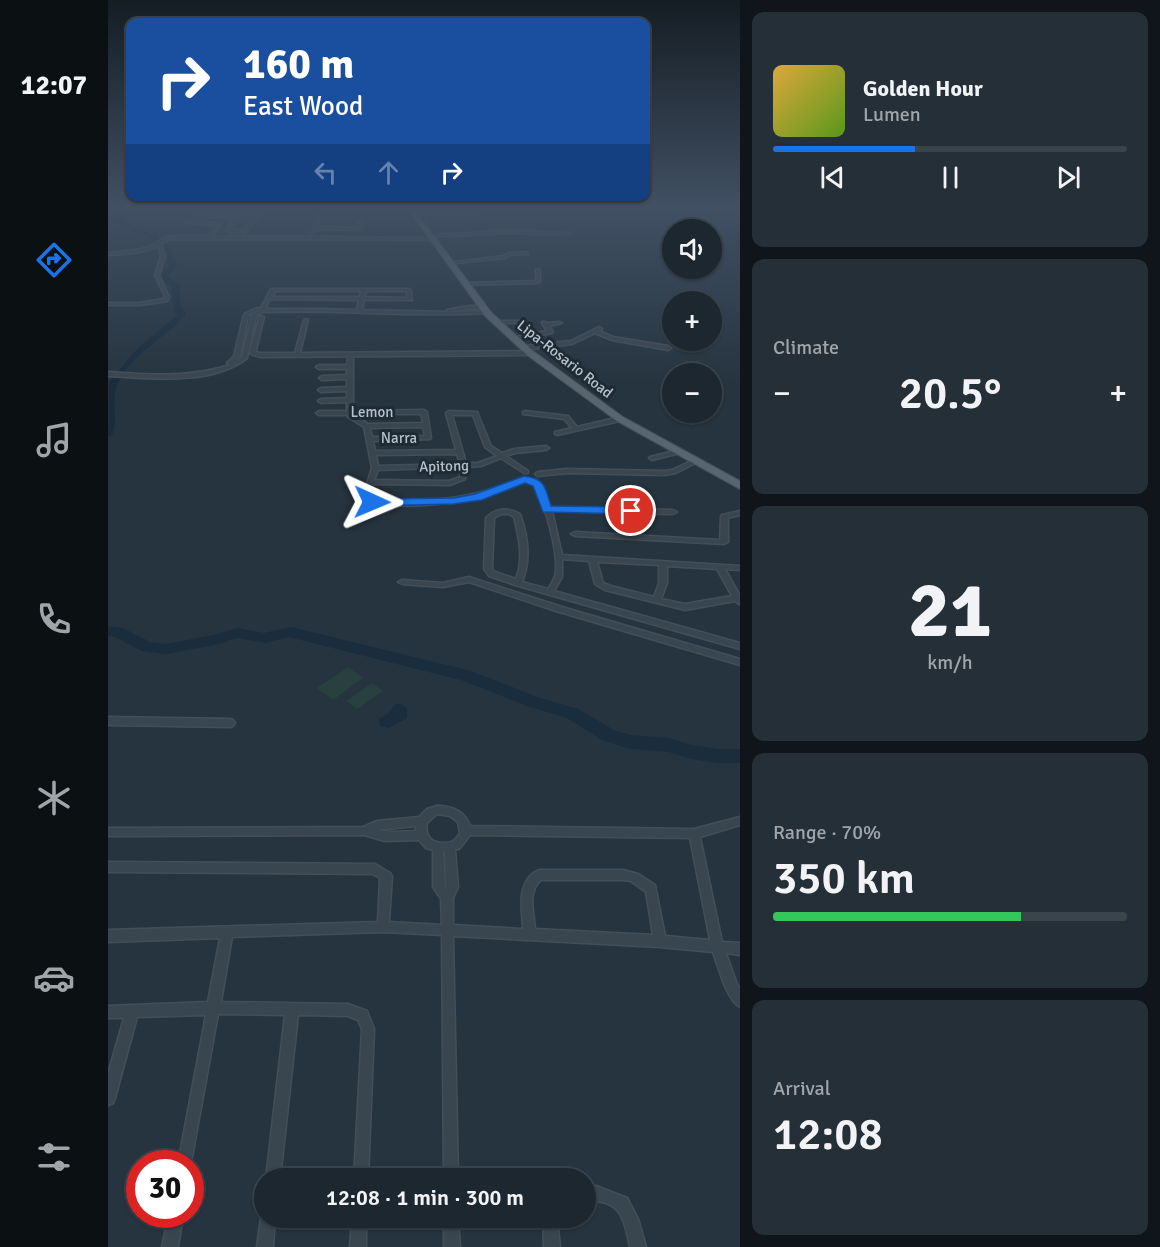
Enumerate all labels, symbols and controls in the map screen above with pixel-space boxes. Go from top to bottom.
text: 160 m [243,39,354,90]
icon: right [144,42,222,120]
text: 12:07 [21,69,87,102]
text: Golden Hour [863,75,983,102]
text: East Wood [243,90,363,123]
text: Lumen [863,102,921,127]
icon: left [309,156,342,189]
icon: ahead [372,156,405,189]
icon: right [435,156,468,189]
icon: previous [816,161,849,194]
icon: pause [934,161,967,194]
icon: next [1052,161,1085,194]
map controls [662,219,722,423]
button: sound [662,219,722,279]
icon: directions [33,239,75,281]
button: + [662,291,722,351]
street label: Lipa-Rosario Road [514,316,616,402]
text: Climate [773,335,839,360]
button: − [662,363,722,423]
text: 20.5° [899,366,1001,421]
text: − [773,373,791,414]
text: + [1109,373,1127,414]
street label: Lemon [351,403,393,421]
icon: music [33,419,75,461]
street label: Narra [381,429,417,447]
street label: Apitong [419,456,469,476]
position arrow [340,470,404,534]
pin [605,485,656,536]
icon: arrive [614,494,647,527]
text: 21 [908,563,992,659]
icon: phone [33,598,75,640]
text: km/h [927,650,973,675]
icon: climate [33,777,75,819]
text: Range · 70% [773,820,881,845]
text: 350 km [773,851,915,906]
icon: car [33,957,75,999]
text: Arrival [773,1076,831,1101]
text: 12:08 [773,1107,883,1162]
icon: filters [33,1136,75,1178]
speed limit sign: 30 [126,1150,204,1228]
text: 12:08 · 1 min · 300 m [326,1184,524,1211]

